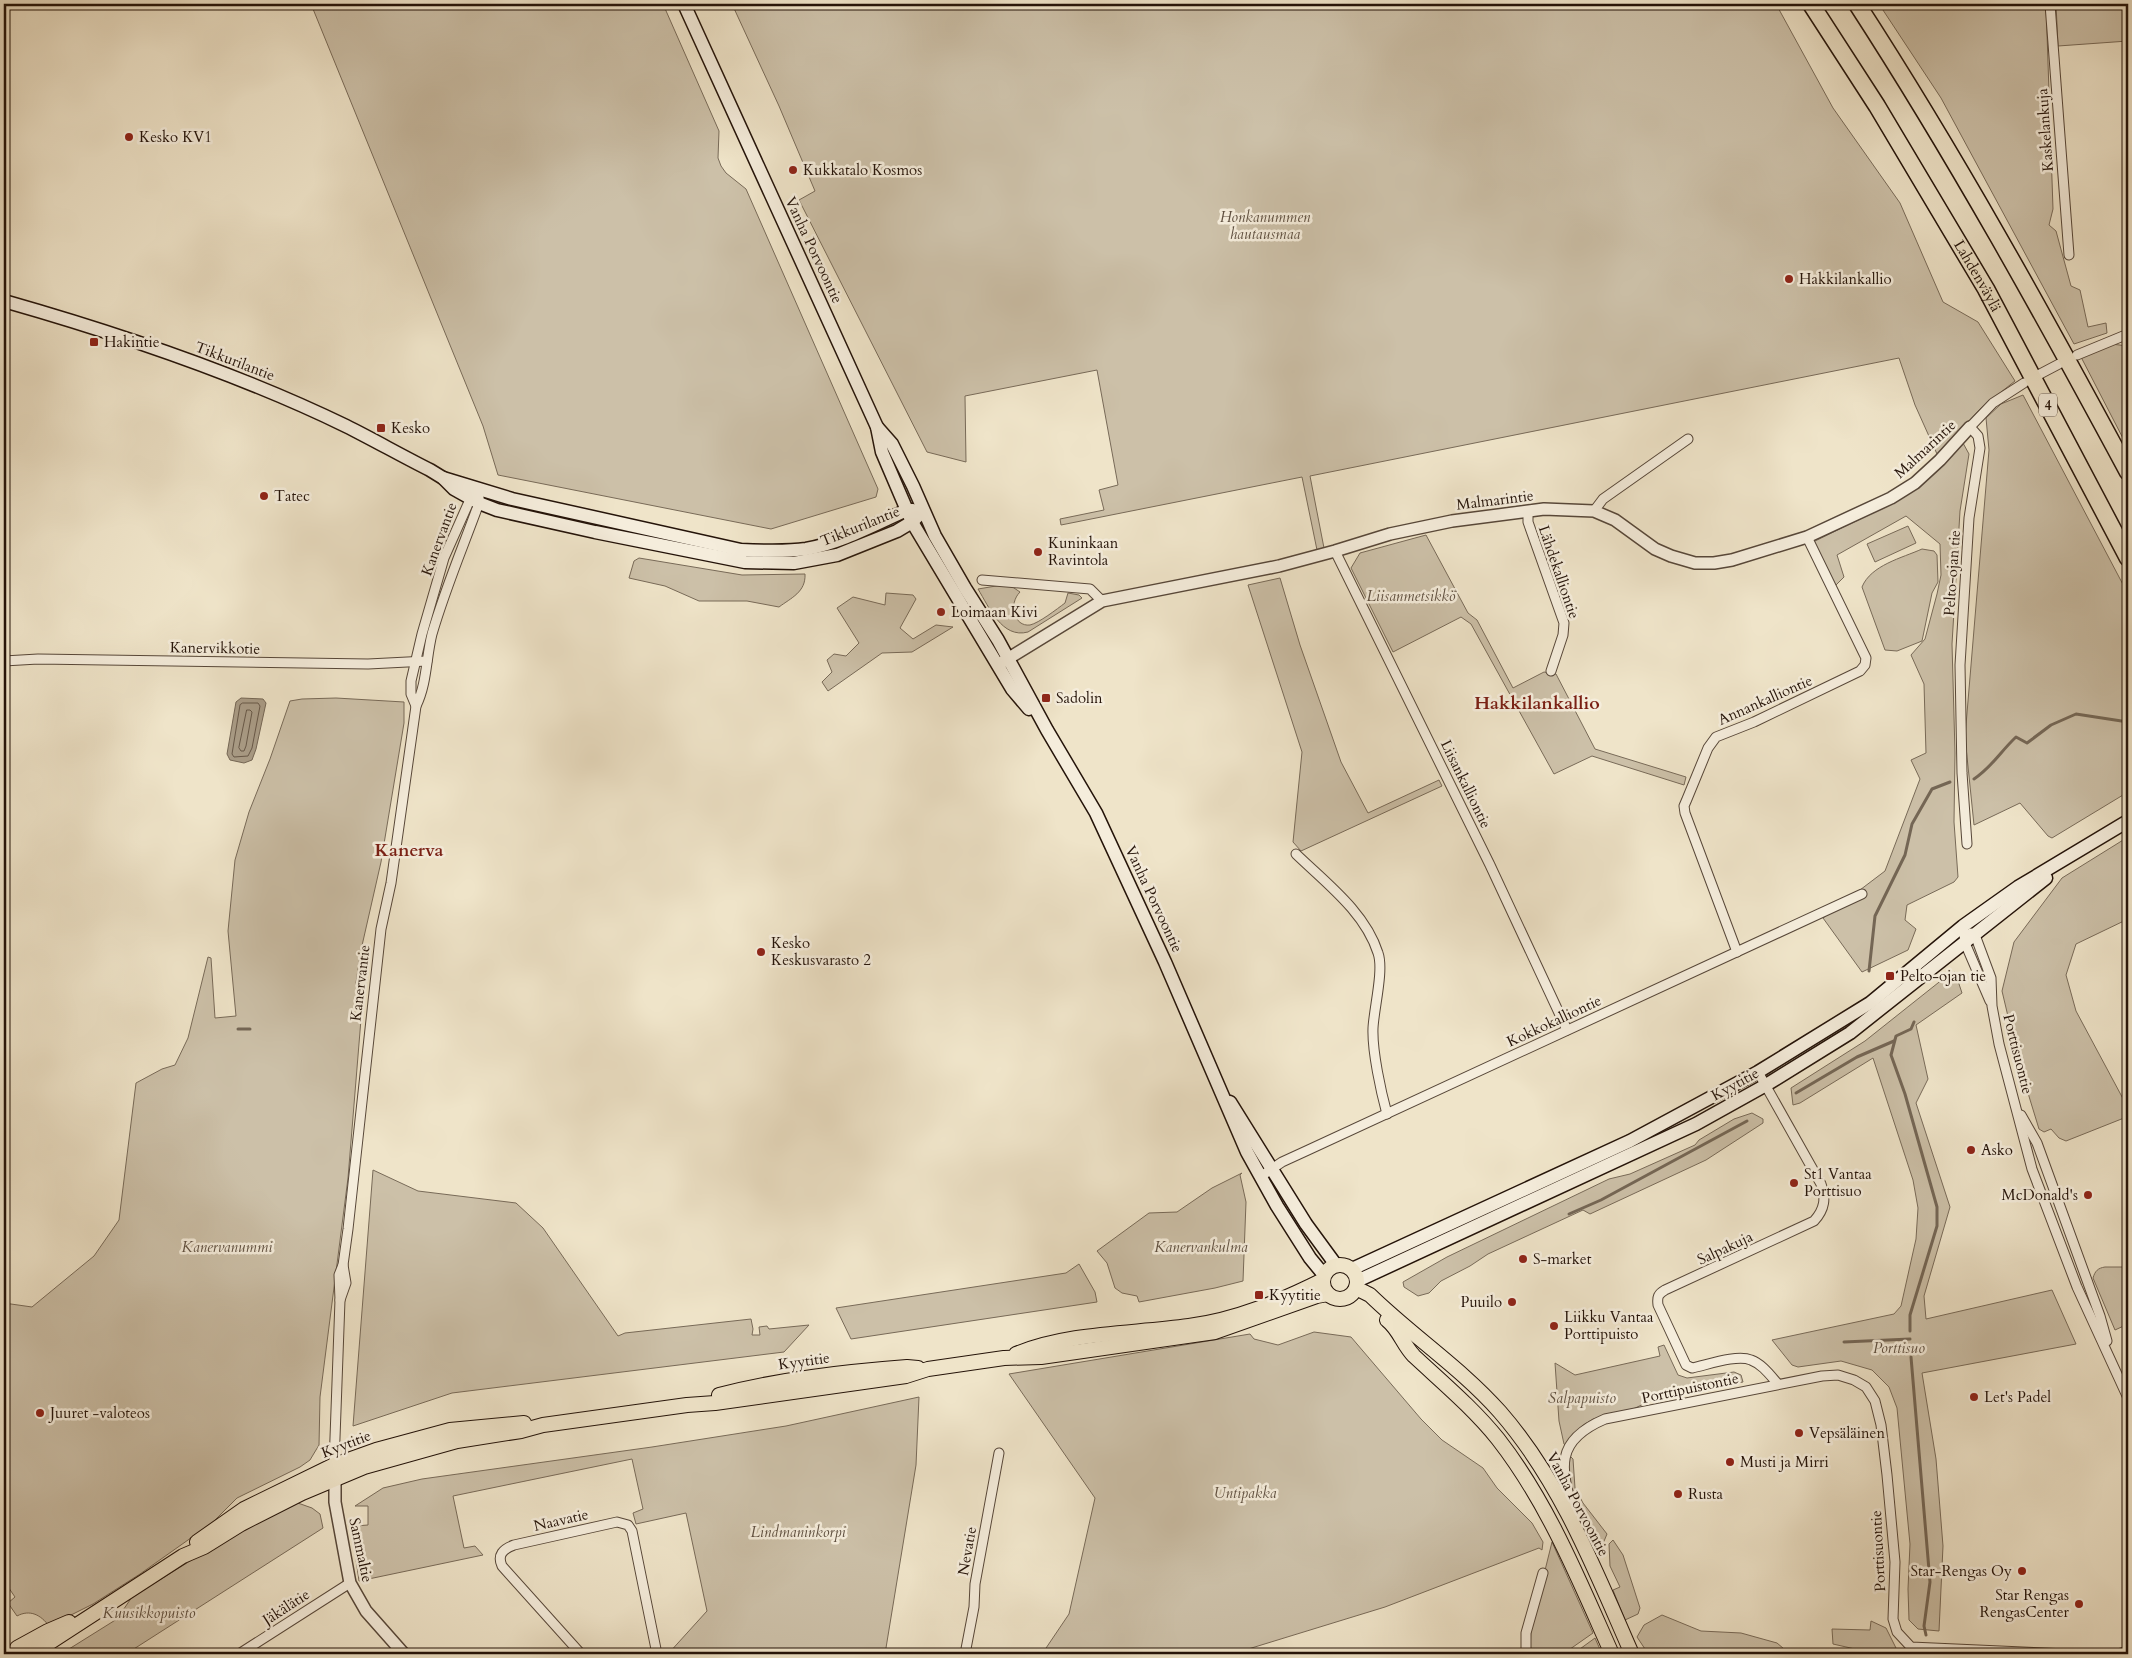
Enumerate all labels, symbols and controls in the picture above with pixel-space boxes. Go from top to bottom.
street label: Kaskelankuja [2032,87,2058,172]
place label: Kesko KV1 [139,127,212,147]
marker: Kesko KV1 [123,131,135,143]
place label: Kukkatalo Kosmos [803,160,922,180]
marker: Kukkatalo Kosmos [787,164,799,176]
street label: Vanha Porvoontie [781,194,848,307]
park label: Honkanummen hautausmaa [1220,207,1311,244]
street label: Lahdenväylä [1949,236,2006,316]
place label: Hakkilankallio [1799,269,1892,289]
marker: Hakkilankallio [1783,273,1795,285]
place label: Hakintie [104,332,160,352]
marker: Hakintie [88,336,100,348]
street label: Tikkurilantie [192,337,278,385]
road number: 4 [2039,394,2057,416]
street label: Malmarintie [1890,415,1960,483]
place label: Kesko [391,418,430,438]
marker: Kesko [375,422,387,434]
street label: Malmarintie [1455,485,1535,515]
place label: Tatec [274,486,310,506]
marker: Tatec [258,490,270,502]
street label: Kanervantie [416,499,462,579]
street label: Tikkurilantie [817,501,903,551]
street label: Lähdekalliontie [1534,523,1584,622]
street label: Pelto-ojan tie [1939,529,1965,617]
place label: Kuninkaan Ravintola [1048,533,1119,570]
marker: Kuninkaan Ravintola [1032,546,1044,558]
park label: Liisanmetsikkö [1366,586,1457,606]
place label: Loimaan Kivi [951,602,1038,622]
marker: Loimaan Kivi [935,606,947,618]
street label: Kanervikkotie [170,637,260,659]
street label: Annankalliontie [1715,670,1816,730]
place label: Sadolin [1056,688,1103,708]
district label: Hakkilankallio [1474,691,1600,716]
marker: Sadolin [1040,692,1052,704]
street label: Liisankalliontie [1436,736,1496,832]
district label: Kanerva [375,838,444,863]
street label: Vanha Porvoontie [1121,843,1188,956]
place label: Kesko Keskusvarasto 2 [771,933,871,970]
street label: Kanervantie [345,943,375,1022]
marker: Kesko Keskusvarasto 2 [755,946,767,958]
place label: Pelto-ojan tie [1900,966,1986,986]
marker: Pelto-ojan tie [1884,970,1896,982]
street label: Kokkokalliontie [1503,990,1605,1052]
street label: Porttisuontie [1998,1012,2038,1096]
street label: Kyytitie [1708,1063,1763,1105]
place label: Asko [1981,1140,2013,1160]
marker: Asko [1965,1144,1977,1156]
place label: St1 Vantaa Porttisuo [1804,1164,1872,1201]
marker: St1 Vantaa Porttisuo [1788,1177,1800,1189]
place label: McDonald's [2002,1185,2078,1205]
marker: McDonald's [2082,1189,2094,1201]
street label: Salpakuja [1694,1226,1757,1270]
park label: Kanervanummi [182,1237,273,1257]
park label: Kanervankulma [1154,1237,1248,1257]
place label: S-market [1533,1249,1592,1269]
marker: S-market [1517,1253,1529,1265]
place label: Kyytitie [1269,1285,1321,1305]
marker: Kyytitie [1253,1289,1265,1301]
place label: Puuilo [1461,1292,1502,1312]
marker: Puuilo [1506,1296,1518,1308]
place label: Liikku Vantaa Porttipuisto [1564,1307,1654,1344]
marker: Liikku Vantaa Porttipuisto [1548,1320,1560,1332]
park label: Porttisuo [1873,1338,1925,1358]
street label: Kyytitie [777,1347,831,1375]
street label: Porttipuistontie [1640,1368,1741,1408]
place label: Let's Padel [1984,1387,2051,1407]
park label: Salpapuisto [1548,1388,1616,1408]
marker: Let's Padel [1968,1391,1980,1403]
place label: Juuret -valoteos [48,1403,150,1423]
marker: Juuret -valoteos [34,1407,46,1419]
place label: Vepsäläinen [1809,1423,1885,1443]
street label: Kyytitie [318,1425,374,1463]
marker: Vepsäläinen [1793,1427,1805,1439]
street label: Vanha Porvoontie [1542,1448,1614,1560]
place label: Musti ja Mirri [1740,1452,1829,1472]
marker: Musti ja Mirri [1724,1456,1736,1468]
park label: Untipakka [1214,1483,1277,1503]
place label: Rusta [1688,1484,1723,1504]
marker: Rusta [1672,1488,1684,1500]
street label: Naavatie [532,1504,591,1536]
street label: Porttisuontie [1866,1509,1890,1592]
street label: Sammaltie [344,1516,378,1584]
park label: Lindmaninkorpi [750,1522,847,1542]
street label: Nevatie [953,1525,981,1577]
place label: Star-Rengas Oy [1911,1561,2012,1581]
marker: Star-Rengas Oy [2016,1565,2028,1577]
street label: Jäkälätie [257,1584,314,1631]
place label: Star Rengas RengasCenter [1980,1585,2070,1622]
marker: Star Rengas RengasCenter [2073,1598,2085,1610]
park label: Kuusikkopuisto [103,1603,195,1623]

